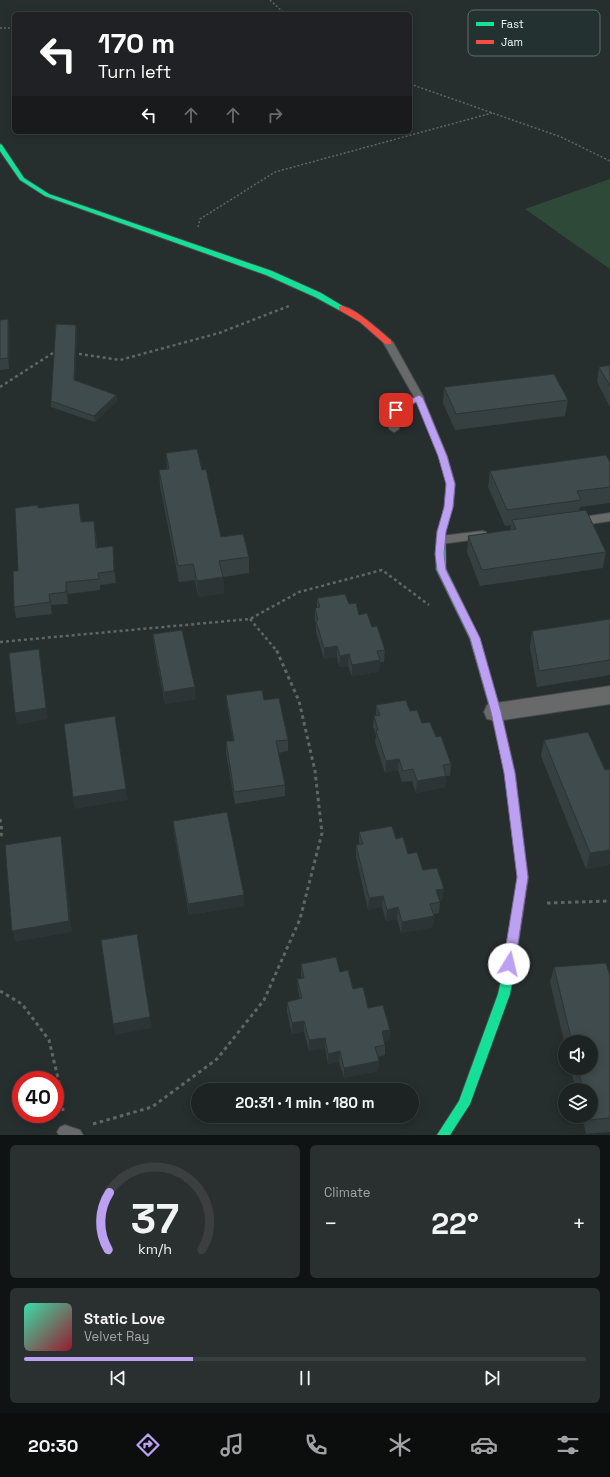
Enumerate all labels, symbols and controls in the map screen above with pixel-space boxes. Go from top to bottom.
legend [468,10,600,56]
text: Fast [501,17,524,31]
text: 170 m [98,25,175,61]
icon: left [32,28,84,80]
text: Jam [501,35,523,49]
text: Turn left [98,60,171,83]
icon: left [138,104,160,126]
icon: ahead [180,104,202,126]
icon: ahead [222,104,244,126]
icon: right [264,104,286,126]
pin [379,393,413,427]
icon: arrive [385,399,407,421]
position arrow [488,943,530,985]
map controls [558,1035,598,1123]
button: sound [558,1035,598,1075]
speed limit sign: 40 [12,1071,64,1123]
button: layers [558,1083,598,1123]
text: 20:31 · 1 min · 180 m [235,1093,375,1112]
text: Climate [324,1184,370,1201]
text: 37 [131,1191,179,1244]
text: 22° [431,1204,479,1243]
text: − [324,1209,338,1237]
text: + [572,1209,586,1237]
text: km/h [138,1239,172,1257]
text: Static Love [84,1309,165,1328]
text: Velvet Ray [84,1328,149,1345]
icon: previous [107,1367,129,1389]
icon: pause [294,1367,316,1389]
icon: next [481,1367,503,1389]
icon: directions [134,1431,162,1459]
icon: music [218,1431,246,1459]
icon: phone [302,1431,330,1459]
icon: climate [386,1431,414,1459]
icon: car [470,1431,498,1459]
icon: filters [554,1431,582,1459]
text: 20:30 [28,1434,78,1457]

